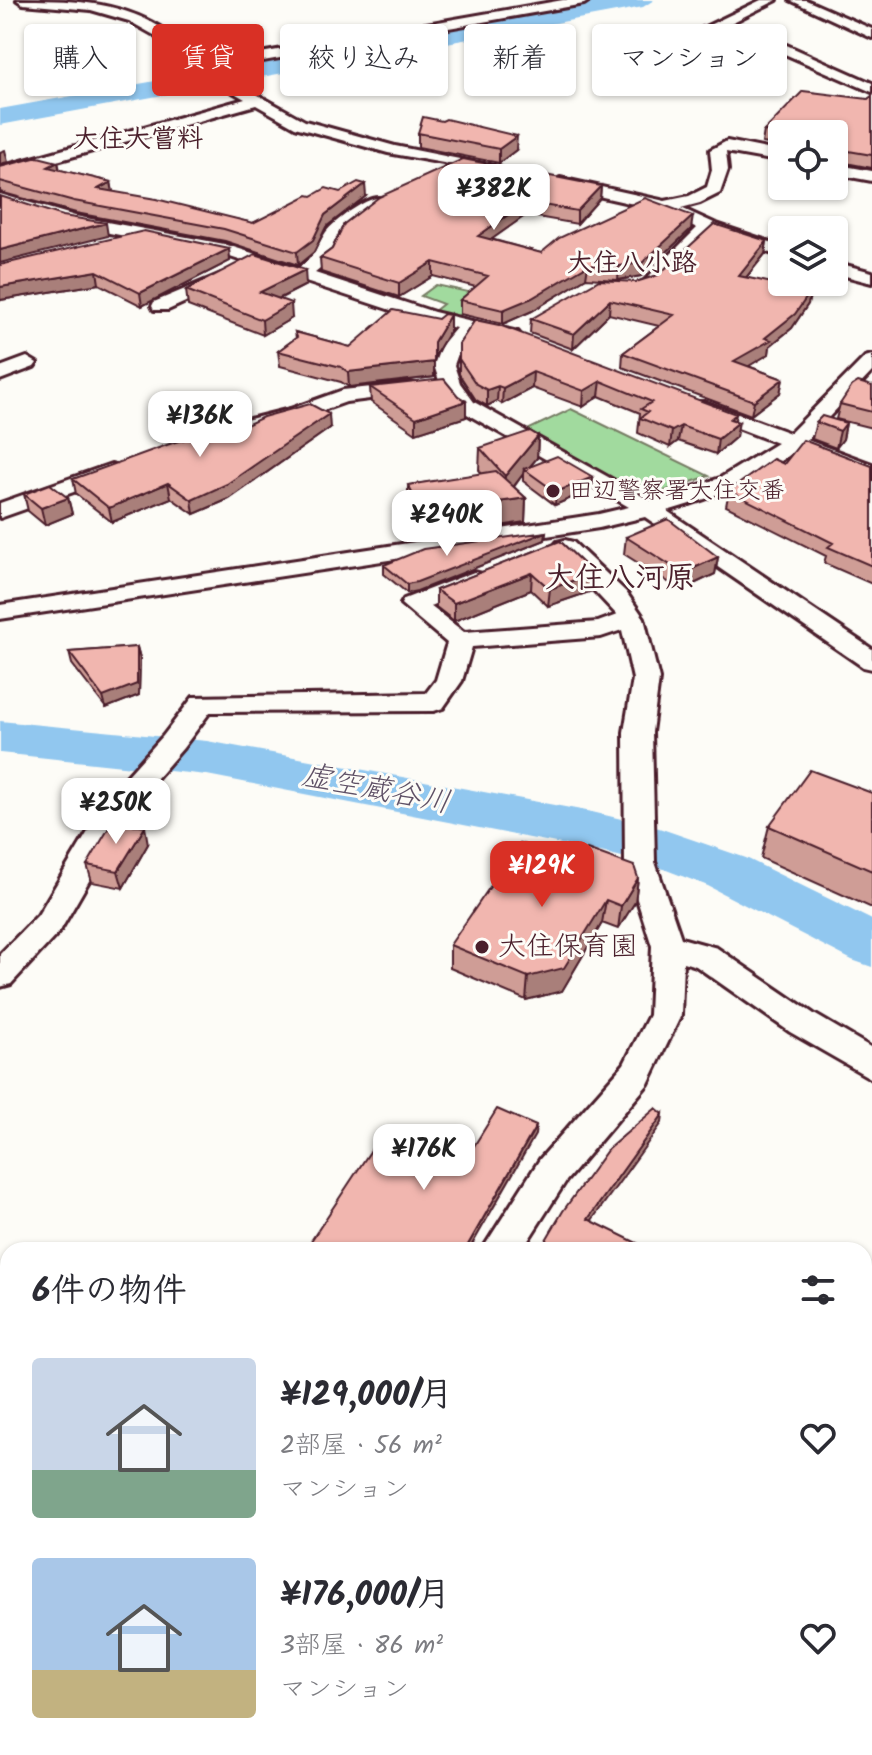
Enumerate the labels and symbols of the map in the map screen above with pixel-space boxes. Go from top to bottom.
district label: 大住大嘗料 [73,119,203,161]
pin: ¥382K [438,164,550,232]
district label: 大住八小路 [567,243,697,285]
pin: ¥136K [144,391,256,459]
place label: 田辺警察署大住交番 [569,472,785,511]
marker: 田辺警察署大住交番 [544,482,562,500]
pin: ¥240K [391,490,503,558]
district label: 大住八河原 [545,555,695,603]
water label: 虚空蔵谷川 [298,752,454,828]
pin: ¥250K [60,778,172,846]
pin: ¥129K [486,841,598,909]
place label: 大住保育園 [498,925,638,970]
marker: 大住保育園 [473,938,491,956]
pin: ¥176K [368,1124,480,1192]

